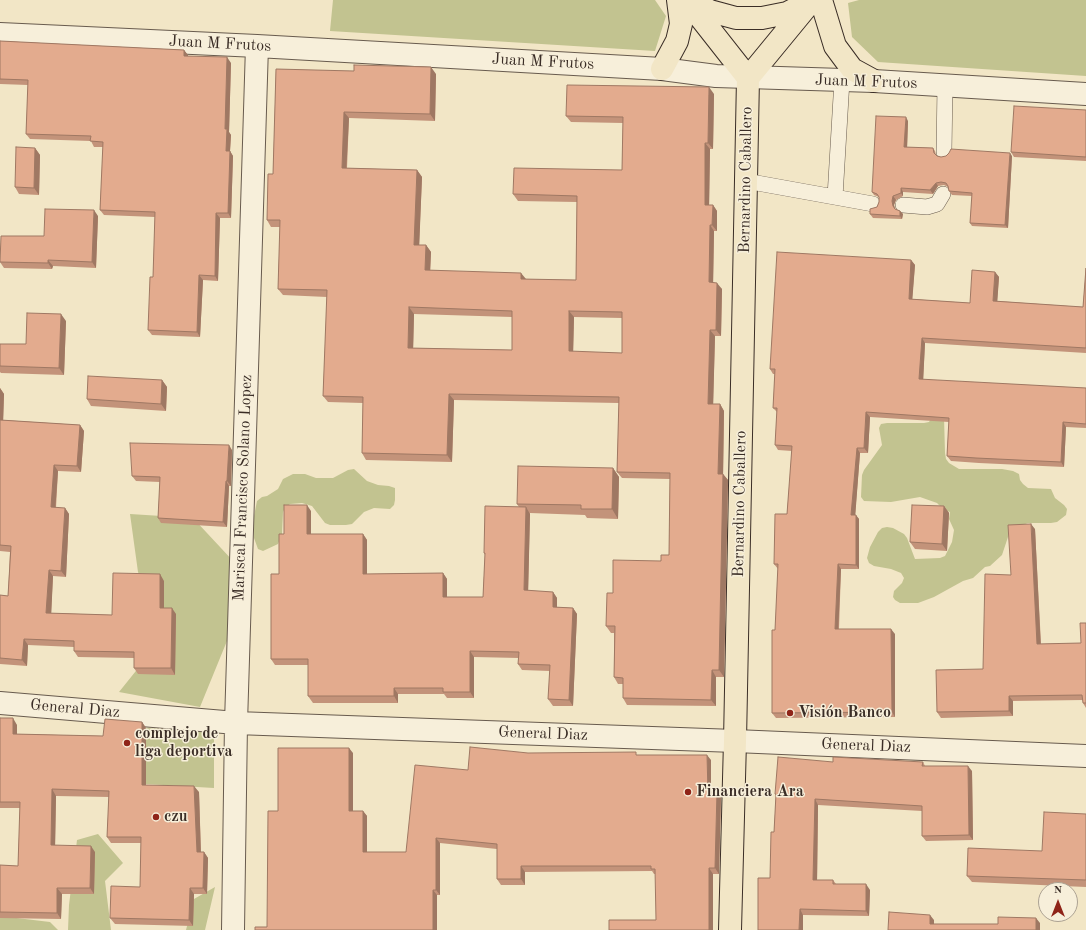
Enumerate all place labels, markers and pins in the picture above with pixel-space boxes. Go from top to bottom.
place label: Visión Banco [798,703,891,723]
marker: Visión Banco [785,708,795,718]
place label: complejo de liga deportiva [135,724,233,762]
marker: complejo de liga deportiva [122,738,132,748]
place label: Financiera Ara [696,782,804,802]
marker: Financiera Ara [683,787,693,797]
place label: czu [164,807,188,827]
marker: czu [151,812,161,822]

